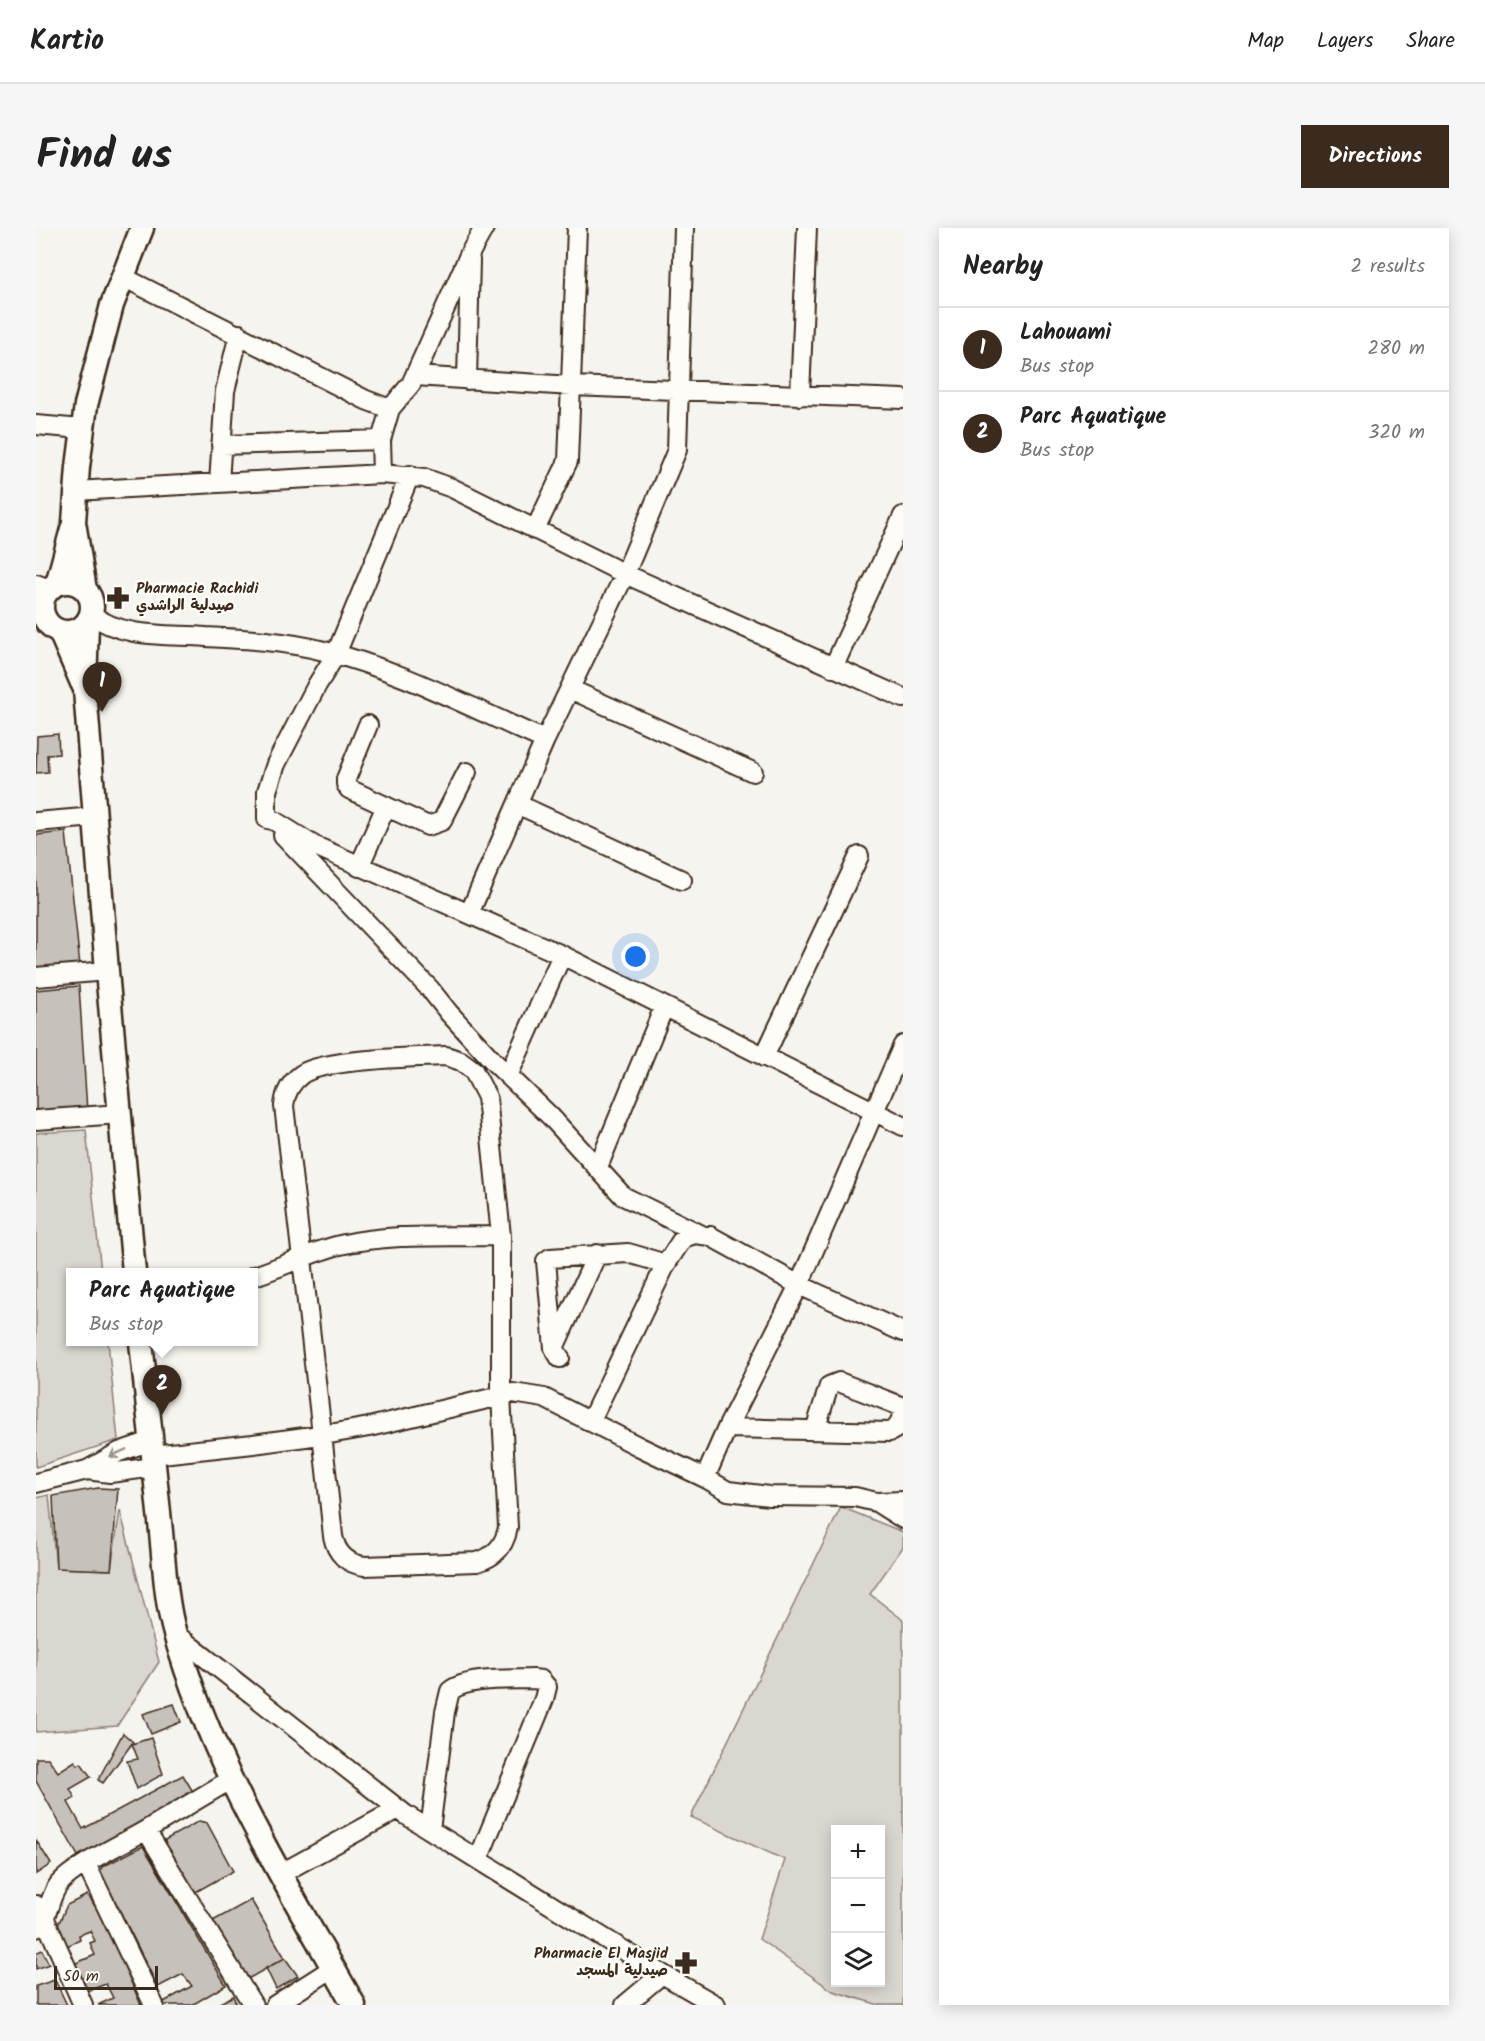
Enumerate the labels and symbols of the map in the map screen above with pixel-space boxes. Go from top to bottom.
place label: Pharmacie Rachidi صيدلية الراشدي [136,577,259,618]
pharmacy icon: Pharmacie Rachidi صيدلية الراشدي [105,585,131,611]
pin: 1 [82,662,122,712]
your location [621,942,650,971]
pin: 2 [142,1366,182,1415]
one-way arrow [109,1448,127,1459]
place label: Pharmacie El Masjid صيدلية المسجد [534,1942,669,1983]
pharmacy icon: Pharmacie El Masjid صيدلية المسجد [673,1950,699,1976]
scale bar [54,1963,158,1990]

